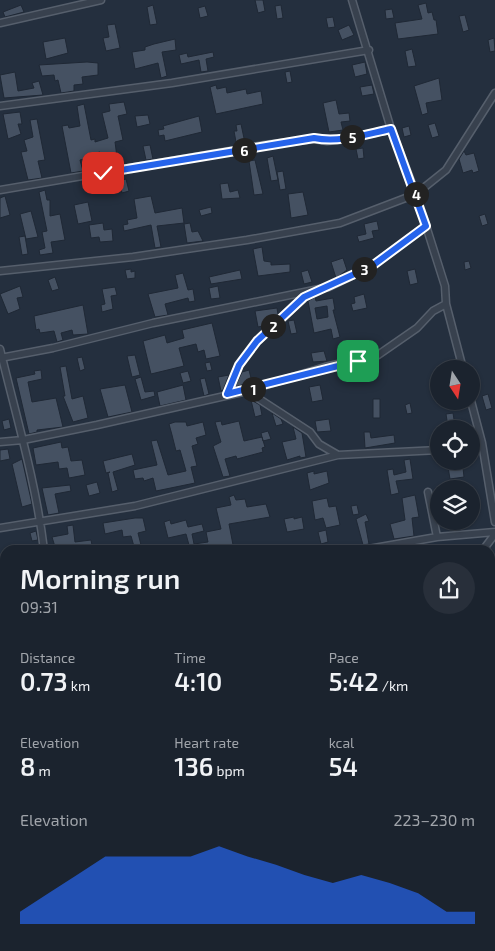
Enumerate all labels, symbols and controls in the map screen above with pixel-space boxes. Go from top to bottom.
pin: 5 [340,124,364,150]
text: 5 [349,129,356,146]
pin: 6 [232,138,256,162]
text: 6 [240,142,249,159]
pin [82,152,124,194]
icon: check [89,159,117,187]
pin: 4 [404,182,428,206]
text: 4 [412,186,421,203]
pin: 3 [352,256,376,282]
text: 3 [361,261,368,278]
pin: 2 [260,314,286,338]
text: 2 [269,318,278,335]
pin [337,340,379,382]
icon: arrive [344,347,372,375]
north arrow [430,360,480,410]
map controls [430,360,480,530]
pin: 1 [240,376,266,402]
text: 1 [250,381,257,398]
button: locate [430,420,480,470]
button: layers [430,480,480,530]
text: Morning run [20,561,180,595]
button: share [423,562,475,614]
text: 09:31 [20,597,58,616]
text: Distance [20,649,75,666]
text: Time [174,649,206,666]
text: Pace [329,649,359,666]
text: 0.73 [20,666,68,696]
text: 4:10 [174,666,222,696]
text: 5:42 [329,666,379,696]
text: km [68,677,90,694]
text: /km [379,677,408,694]
text: Elevation [20,734,79,751]
text: Heart rate [174,734,239,751]
text: kcal [329,734,354,751]
text: 8 [20,751,35,781]
text: 136 [174,751,213,781]
text: 54 [329,751,358,781]
text: m [35,762,51,779]
text: bpm [213,762,245,779]
text: Elevation [20,810,88,829]
text: 223–230 m [394,810,475,829]

